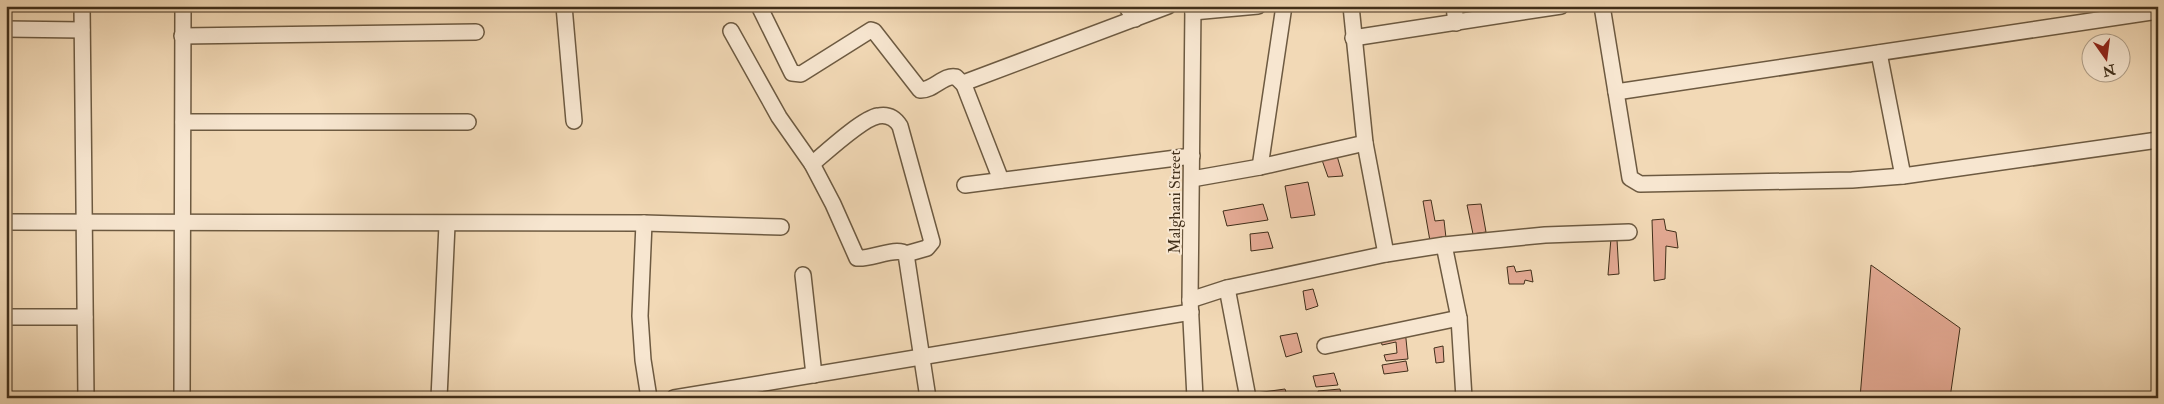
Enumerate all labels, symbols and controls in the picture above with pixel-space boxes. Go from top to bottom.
north arrow [2082,32,2132,82]
text: N [2100,60,2118,80]
street label: Malghani Street [1165,150,1185,254]

